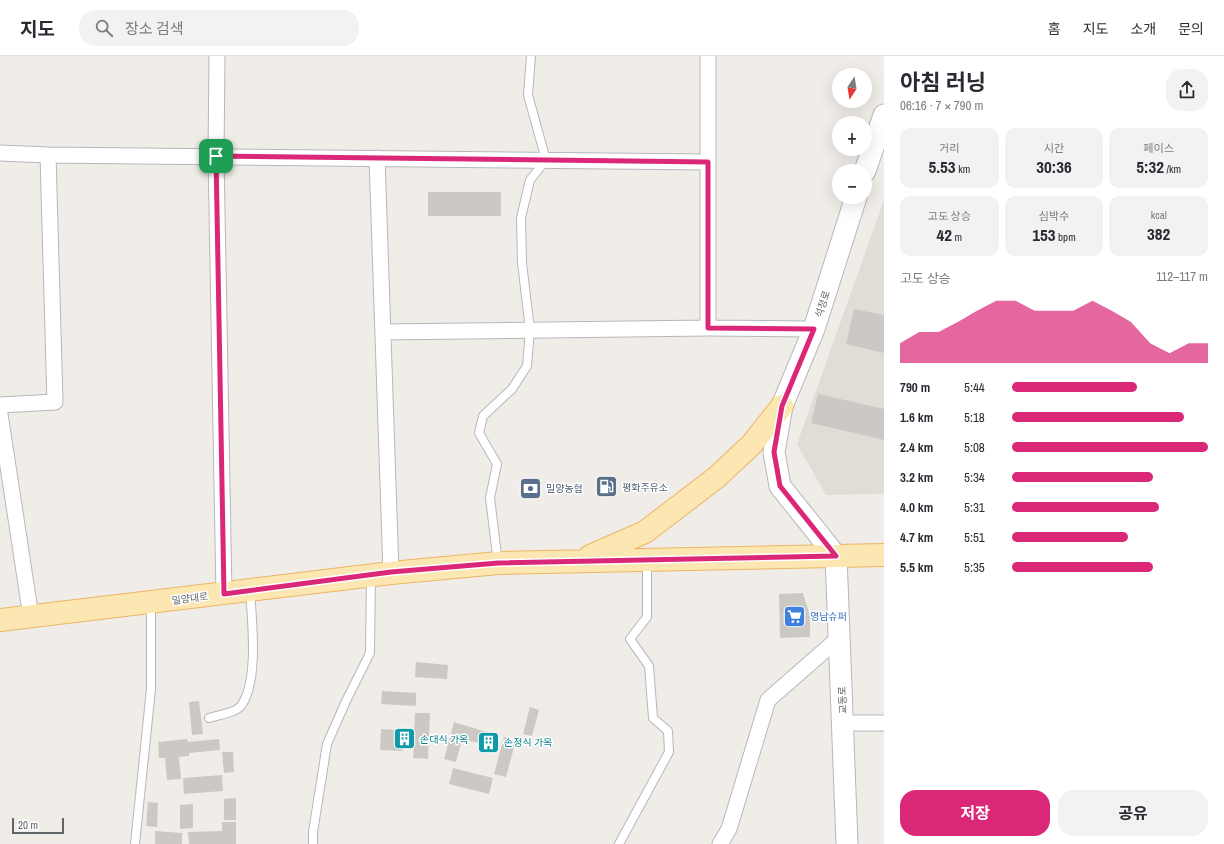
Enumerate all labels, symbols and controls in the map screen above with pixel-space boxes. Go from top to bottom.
search box [79,10,359,46]
text: 지도 [20,16,55,42]
icon: search [93,17,115,39]
text: 장소 검색 [125,18,184,39]
text: 홈 [1048,20,1061,38]
text: 지도 [1083,20,1108,38]
text: 소개 [1130,20,1156,38]
text: 문의 [1178,20,1204,38]
text: 아침 러닝 [900,67,986,97]
north arrow [832,68,872,108]
map controls [832,68,872,204]
button: share [1166,69,1208,111]
text: 06:16 · 7 × 790 m [900,97,983,114]
button: + [832,116,872,156]
pin [199,139,233,173]
text: 거리 [939,141,959,155]
text: 시간 [1044,141,1064,155]
text: 페이스 [1143,141,1174,155]
icon: arrive [205,145,227,167]
text: 5.53 [928,155,956,178]
text: 30:36 [1036,155,1072,178]
text: 5:32 [1136,155,1164,178]
text: km [956,162,970,176]
text: /km [1164,162,1181,176]
button: − [832,164,872,204]
text: kcal [1151,208,1167,222]
text: 고도 상승 [928,209,971,223]
text: 심박수 [1039,209,1069,223]
text: 382 [1147,222,1170,245]
text: 42 [937,223,952,246]
text: 153 [1032,223,1056,246]
text: m [952,230,962,244]
text: bpm [1056,230,1076,244]
text: 112–117 m [1156,268,1208,285]
text: 고도 상승 [900,270,951,287]
street label: 석정로 [812,289,833,319]
text: 790 m [900,379,930,396]
text: 5:44 [964,379,985,396]
text: 1.6 km [900,409,933,426]
text: 5:18 [964,409,985,426]
text: 2.4 km [900,439,933,456]
text: 5:08 [964,439,985,456]
text: 3.2 km [900,469,933,486]
text: 5:34 [964,469,985,486]
fuel station icon: 평화주유소 [594,474,620,500]
bank icon: 밀양농협 [518,475,544,501]
place label: 평화주유소 [622,481,668,494]
place label: 밀양농협 [546,482,583,495]
text: 4.0 km [900,499,933,516]
text: 5:31 [964,499,985,516]
text: 4.7 km [900,529,933,546]
text: 5:51 [964,529,985,546]
text: 5.5 km [900,559,933,576]
text: 5:35 [964,559,985,576]
street label: 밀양대로 [171,590,209,607]
supermarket icon: 영남슈퍼 [782,603,808,629]
place label: 영남슈퍼 [810,610,847,623]
street label: 교동로 [836,686,849,714]
building icon: 손대식 가옥 [391,726,417,752]
building icon: 손정식 가옥 [476,729,502,755]
place label: 손대식 가옥 [420,733,468,746]
place label: 손정식 가옥 [504,736,552,749]
button: 저장 [900,790,1050,836]
button: 공유 [1058,790,1208,836]
scale bar [12,816,64,835]
text: 20 m [18,818,38,832]

